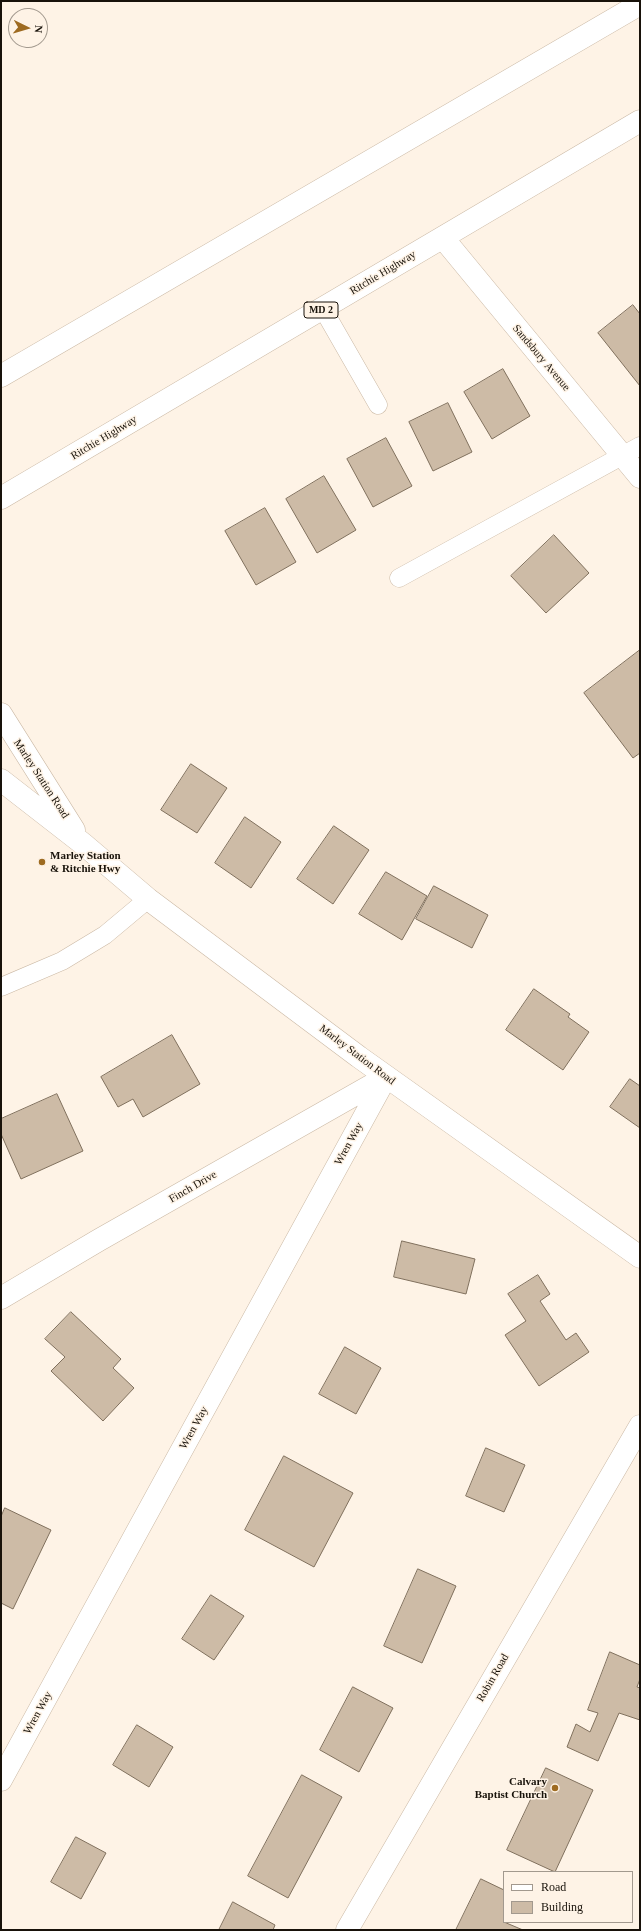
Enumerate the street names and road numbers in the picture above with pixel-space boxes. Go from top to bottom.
street label: Ritchie Highway [348,248,418,298]
road number: MD 2 [304,302,338,318]
street label: Sandsbury Avenue [509,322,573,394]
street label: Ritchie Highway [69,413,139,463]
street label: Marley Station Road [11,737,71,821]
street label: Marley Station Road [316,1022,398,1088]
street label: Wren Way [332,1120,366,1168]
street label: Finch Drive [167,1168,219,1206]
street label: Wren Way [177,1404,211,1452]
street label: Robin Road [474,1652,512,1704]
street label: Wren Way [21,1689,55,1737]

